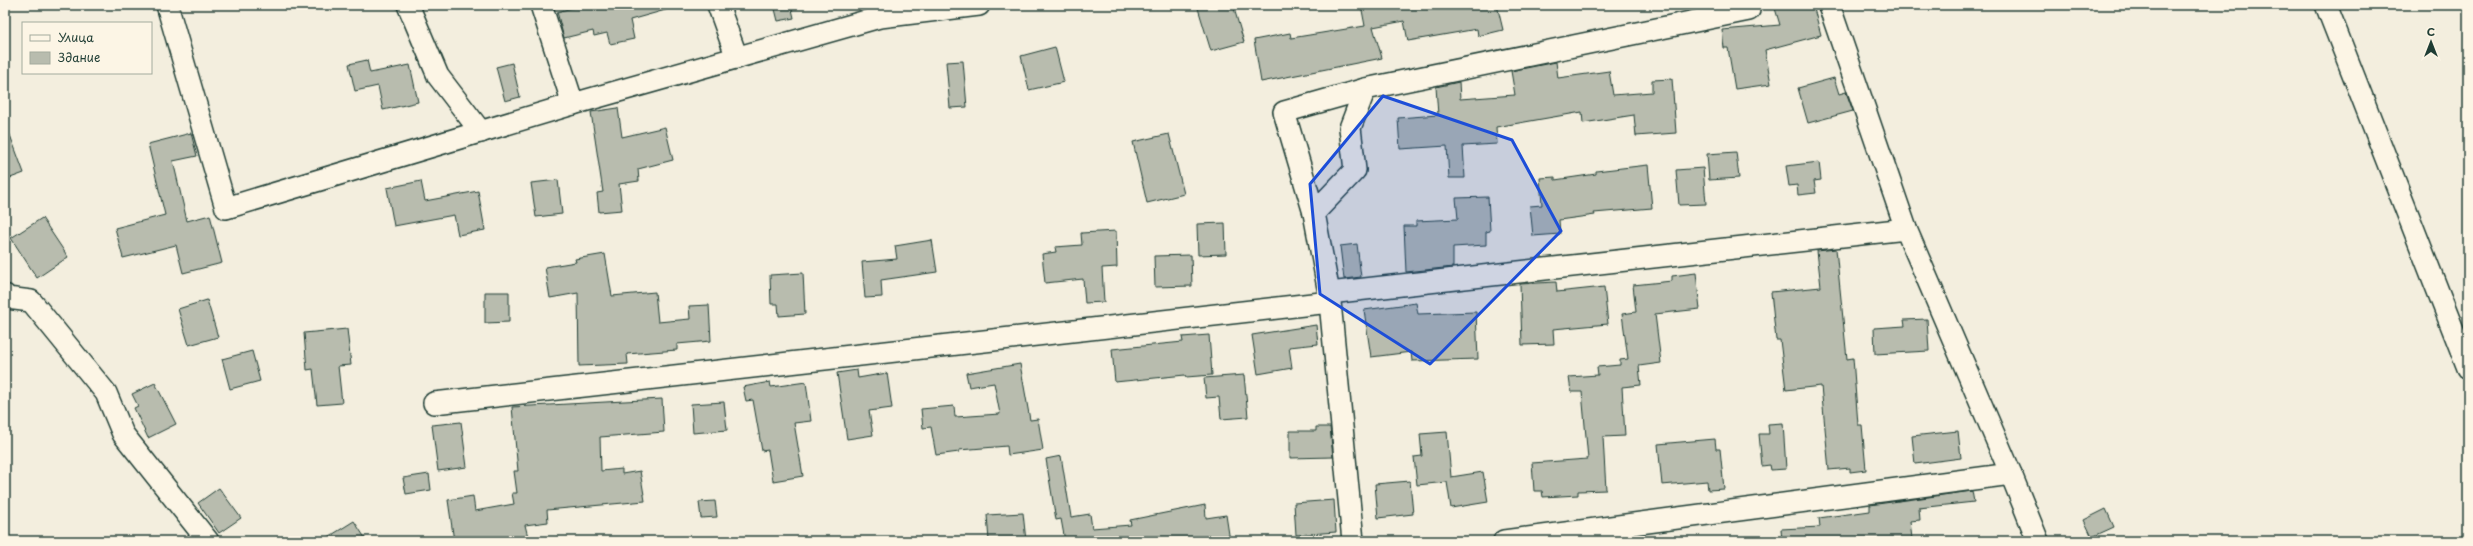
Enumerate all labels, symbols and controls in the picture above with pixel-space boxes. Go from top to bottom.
legend [22,22,152,74]
north arrow [2411,22,2451,62]
text: С [2427,23,2435,40]
text: Улица [58,28,94,46]
text: Здание [58,48,100,66]

